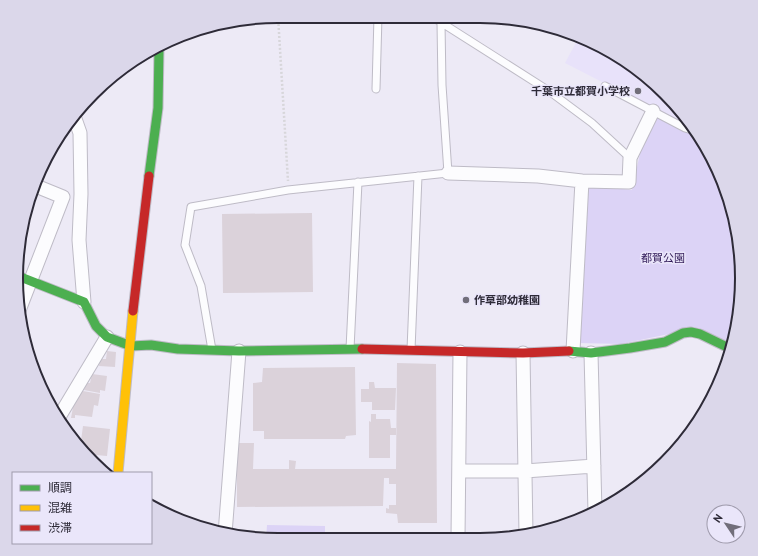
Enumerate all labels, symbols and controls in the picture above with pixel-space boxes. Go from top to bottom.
place label: 千葉市立都賀小学校 [531,84,630,98]
marker: 千葉市立都賀小学校 [633,86,643,96]
park label: 都賀公園 [641,251,685,265]
place label: 作草部幼稚園 [474,293,540,307]
marker: 作草部幼稚園 [461,295,471,305]
legend [12,472,152,544]
text: 順調 [48,480,72,495]
text: 混雑 [48,500,72,515]
north arrow [706,504,746,544]
text: N [710,511,726,525]
text: 渋滞 [48,520,72,535]

